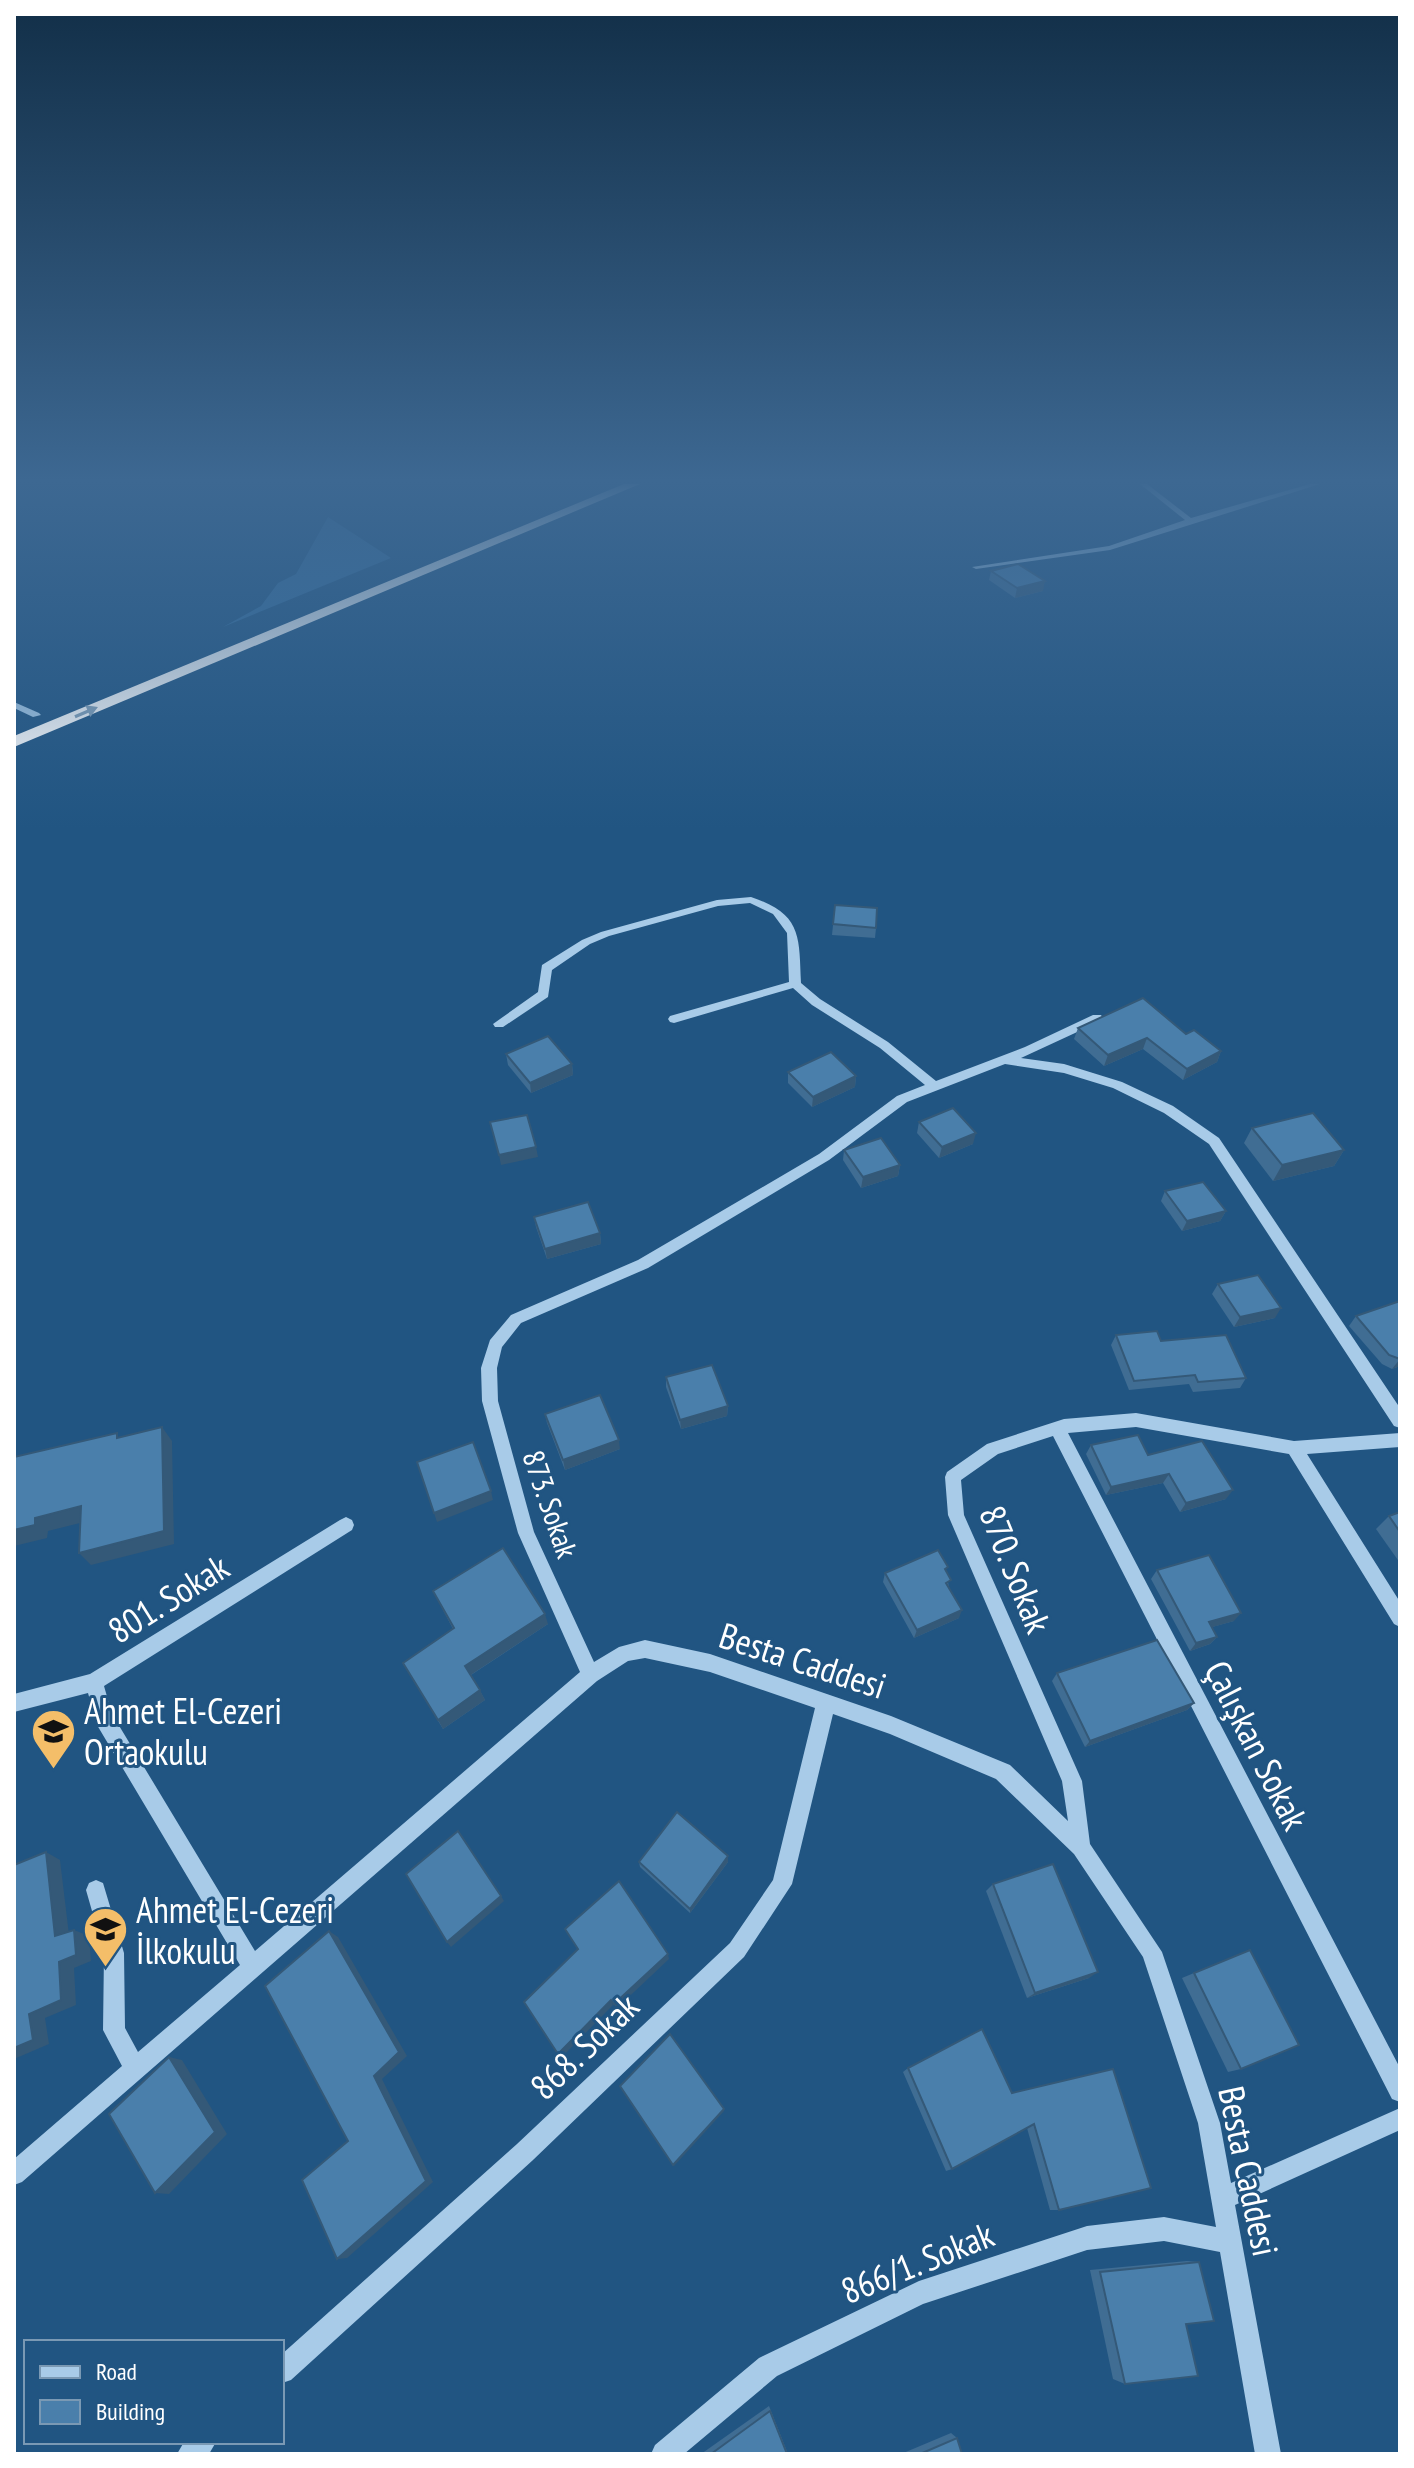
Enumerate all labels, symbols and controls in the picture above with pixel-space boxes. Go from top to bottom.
one-way arrow [74,705,98,718]
street label: 873. Sokak [514,1445,588,1563]
street label: 870. Sokak [969,1498,1063,1640]
street label: 801. Sokak [99,1543,237,1653]
street label: Besta Caddesi [714,1611,892,1709]
street label: Çalışkan Sokak [1194,1652,1320,1838]
place label: Ahmet El-Cezeri Ortaokulu [84,1687,282,1775]
school or university icon: Ahmet El-Cezeri Ortaokulu [29,1707,77,1770]
place label: Ahmet El-Cezeri İlkokulu [136,1886,334,1974]
school or university icon: Ahmet El-Cezeri İlkokulu [81,1906,129,1969]
street label: 868. Sokak [520,1983,648,2109]
street label: Besta Caddesi [1208,2082,1290,2260]
street label: 866/1. Sokak [834,2210,1000,2314]
legend [24,2340,284,2444]
text: Road [96,2356,137,2387]
text: Building [96,2396,165,2427]

